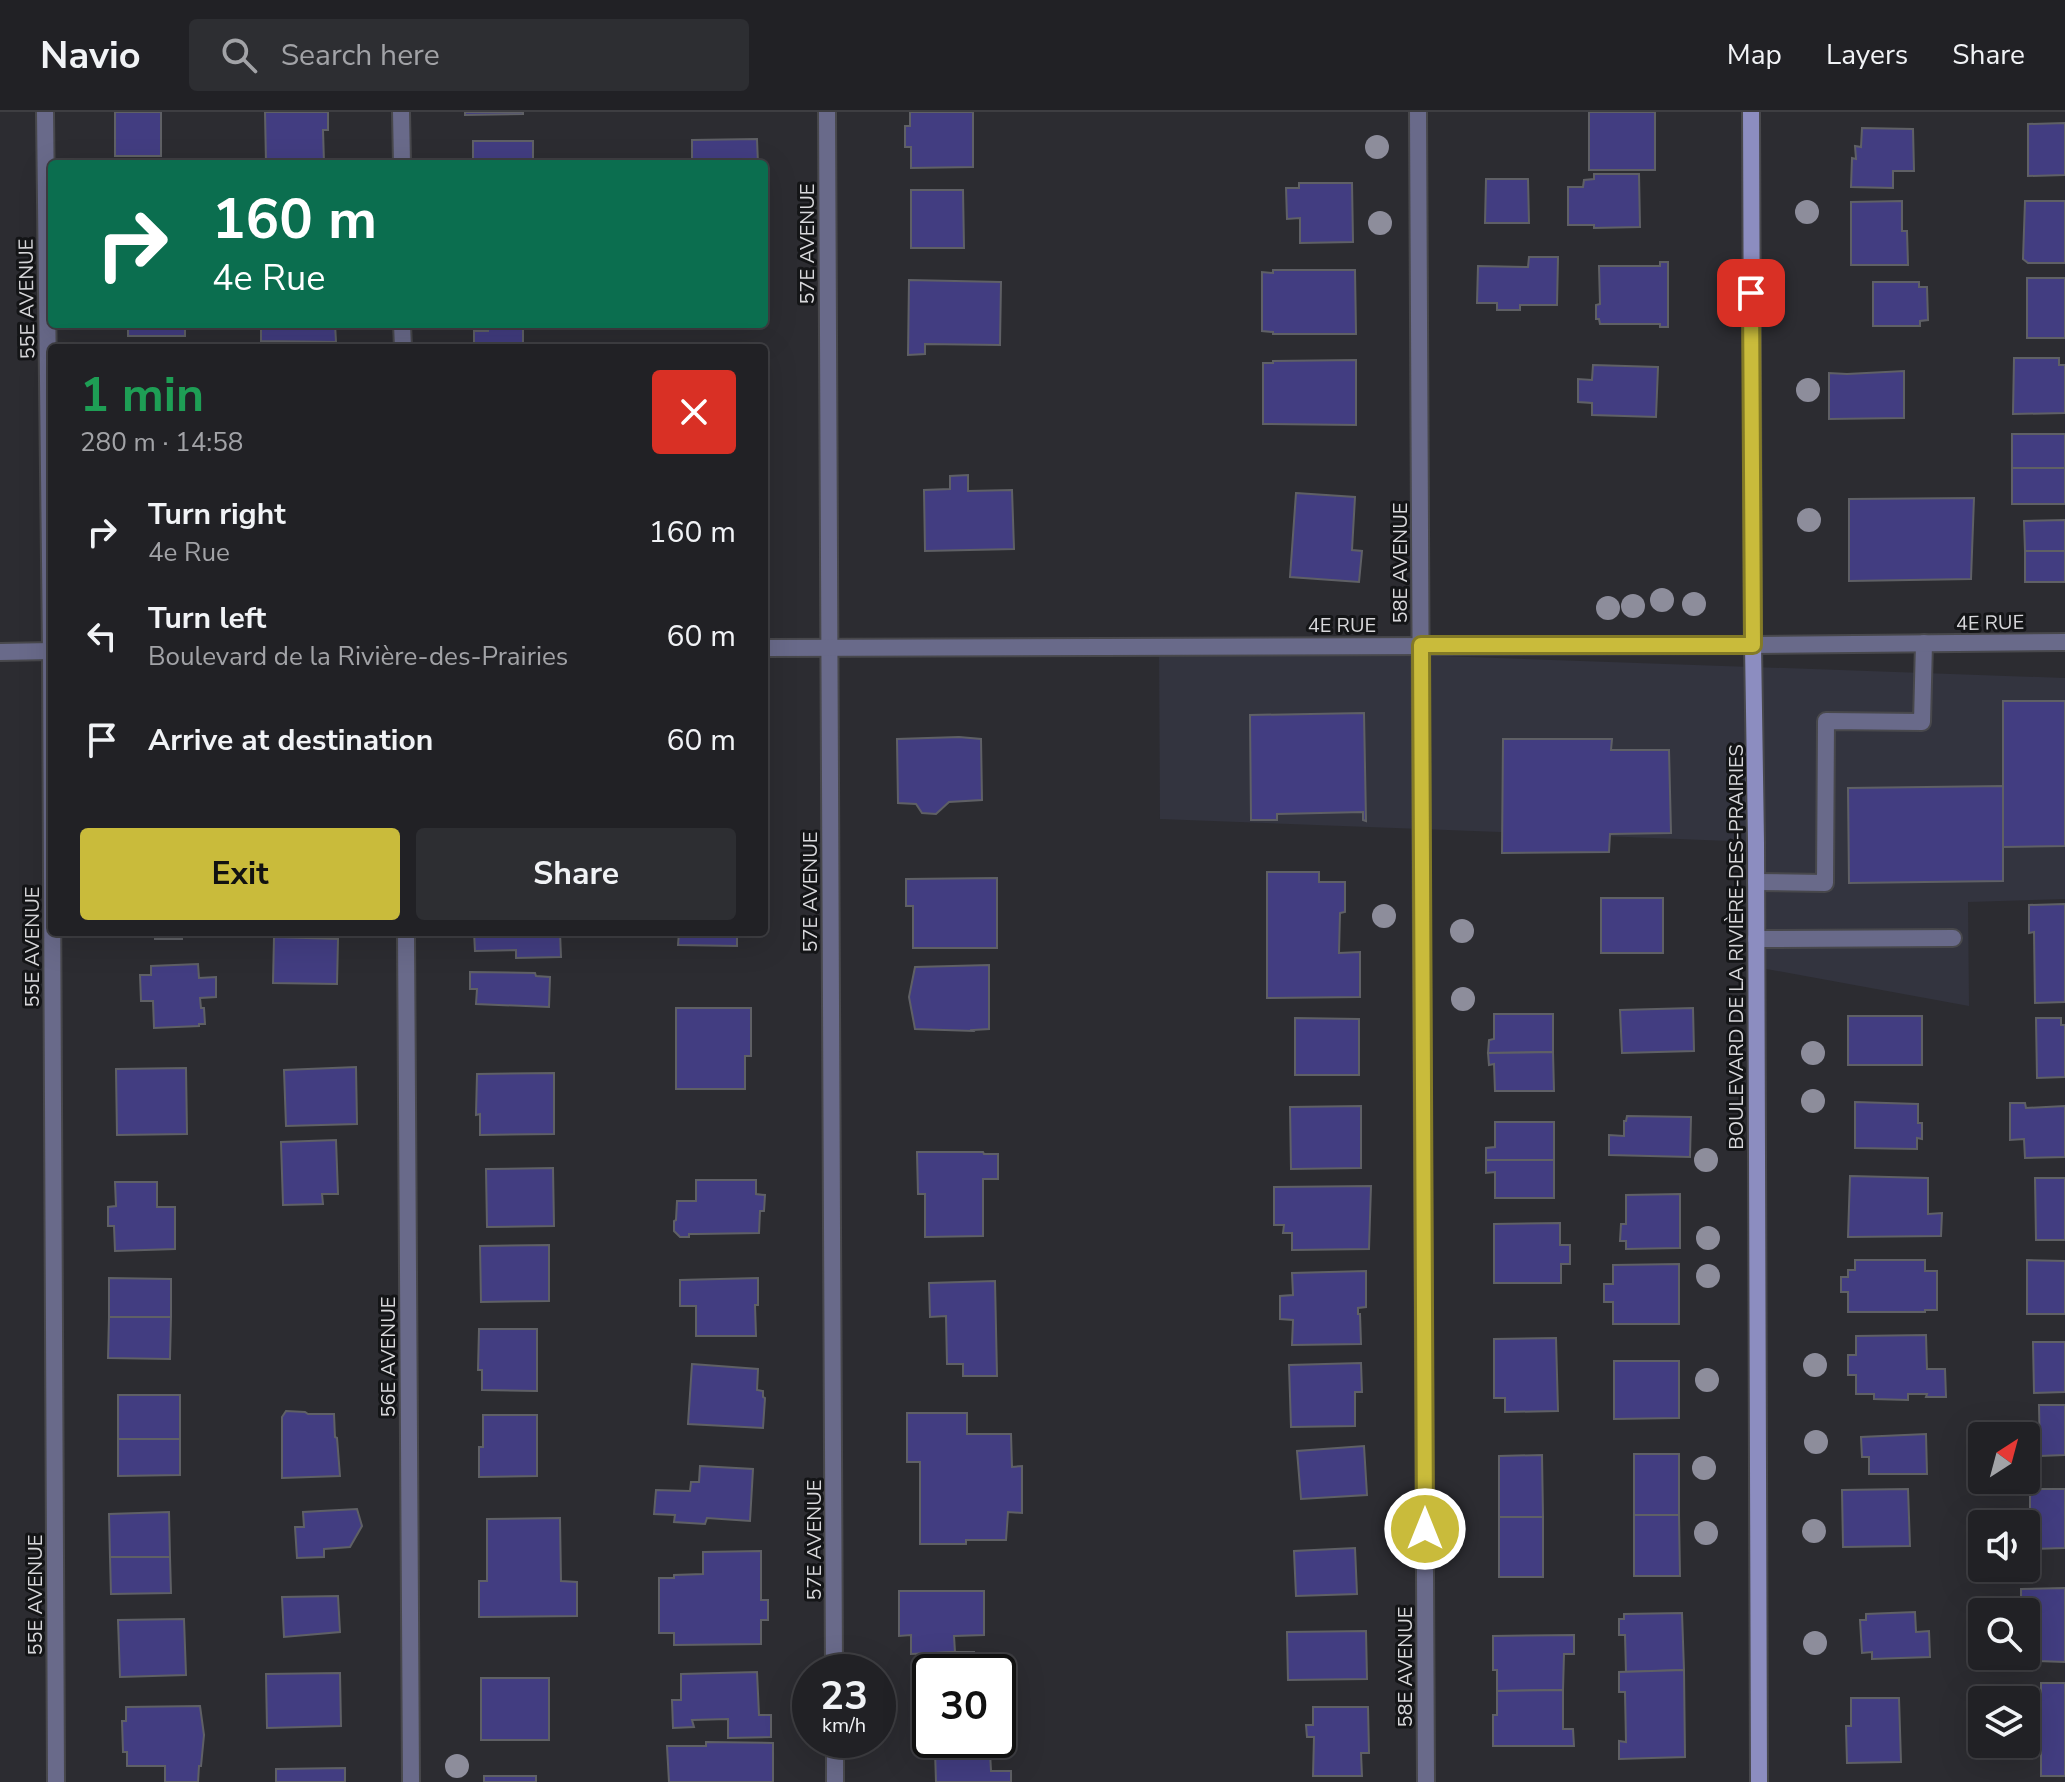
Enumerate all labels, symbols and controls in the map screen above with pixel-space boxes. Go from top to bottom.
search box [189,19,749,91]
text: Navio [40,30,141,81]
icon: search [217,33,261,77]
text: Search here [281,35,440,76]
text: Map [1727,36,1782,74]
text: Layers [1826,36,1908,74]
text: Share [1952,36,2025,74]
text: 160 m [212,181,377,258]
street label: 57E AVENUE [794,184,821,304]
icon: right [80,192,184,296]
street label: 55E AVENUE [12,238,42,360]
text: 4e Rue [212,254,325,303]
pin [1717,259,1785,327]
icon: arrive [1729,271,1773,315]
text: 1 min [80,362,204,428]
button: close [652,370,736,454]
text: 280 m · 14:58 [80,425,243,460]
text: Turn right [148,494,286,535]
street label: 58E AVENUE [1387,503,1414,623]
icon: right [80,510,124,554]
text: 160 m [649,512,736,553]
text: 4e Rue [148,535,230,570]
text: Turn left [148,598,266,639]
street label: 4E RUE [1956,609,2024,637]
street label: 4E RUE [1308,612,1376,639]
icon: left [80,614,124,658]
text: 60 m [667,616,736,657]
text: Boulevard de la Rivière-des-Prairies [148,639,568,674]
icon: arrive [80,718,124,762]
text: Arrive at destination [148,720,433,761]
text: 60 m [667,720,736,761]
street label: BOULEVARD DE LA RIVIÈRE-DES-PRAIRIES [1723,744,1750,1150]
button: Exit [80,828,400,920]
button: Share [416,828,736,920]
street label: 57E AVENUE [797,832,824,952]
street label: 55E AVENUE [19,887,46,1007]
street label: 56E AVENUE [375,1297,402,1417]
north arrow [1968,1422,2040,1494]
map controls [1968,1422,2040,1758]
street label: 57E AVENUE [801,1480,828,1600]
position arrow [1383,1487,1467,1571]
button: sound [1968,1510,2040,1582]
street label: 55E AVENUE [22,1535,49,1655]
button: search [1968,1598,2040,1670]
street label: 58E AVENUE [1392,1607,1419,1727]
speed limit sign: 30 [912,1654,1016,1758]
text: 23 [820,1669,868,1723]
button: layers [1968,1686,2040,1758]
text: km/h [822,1712,866,1739]

